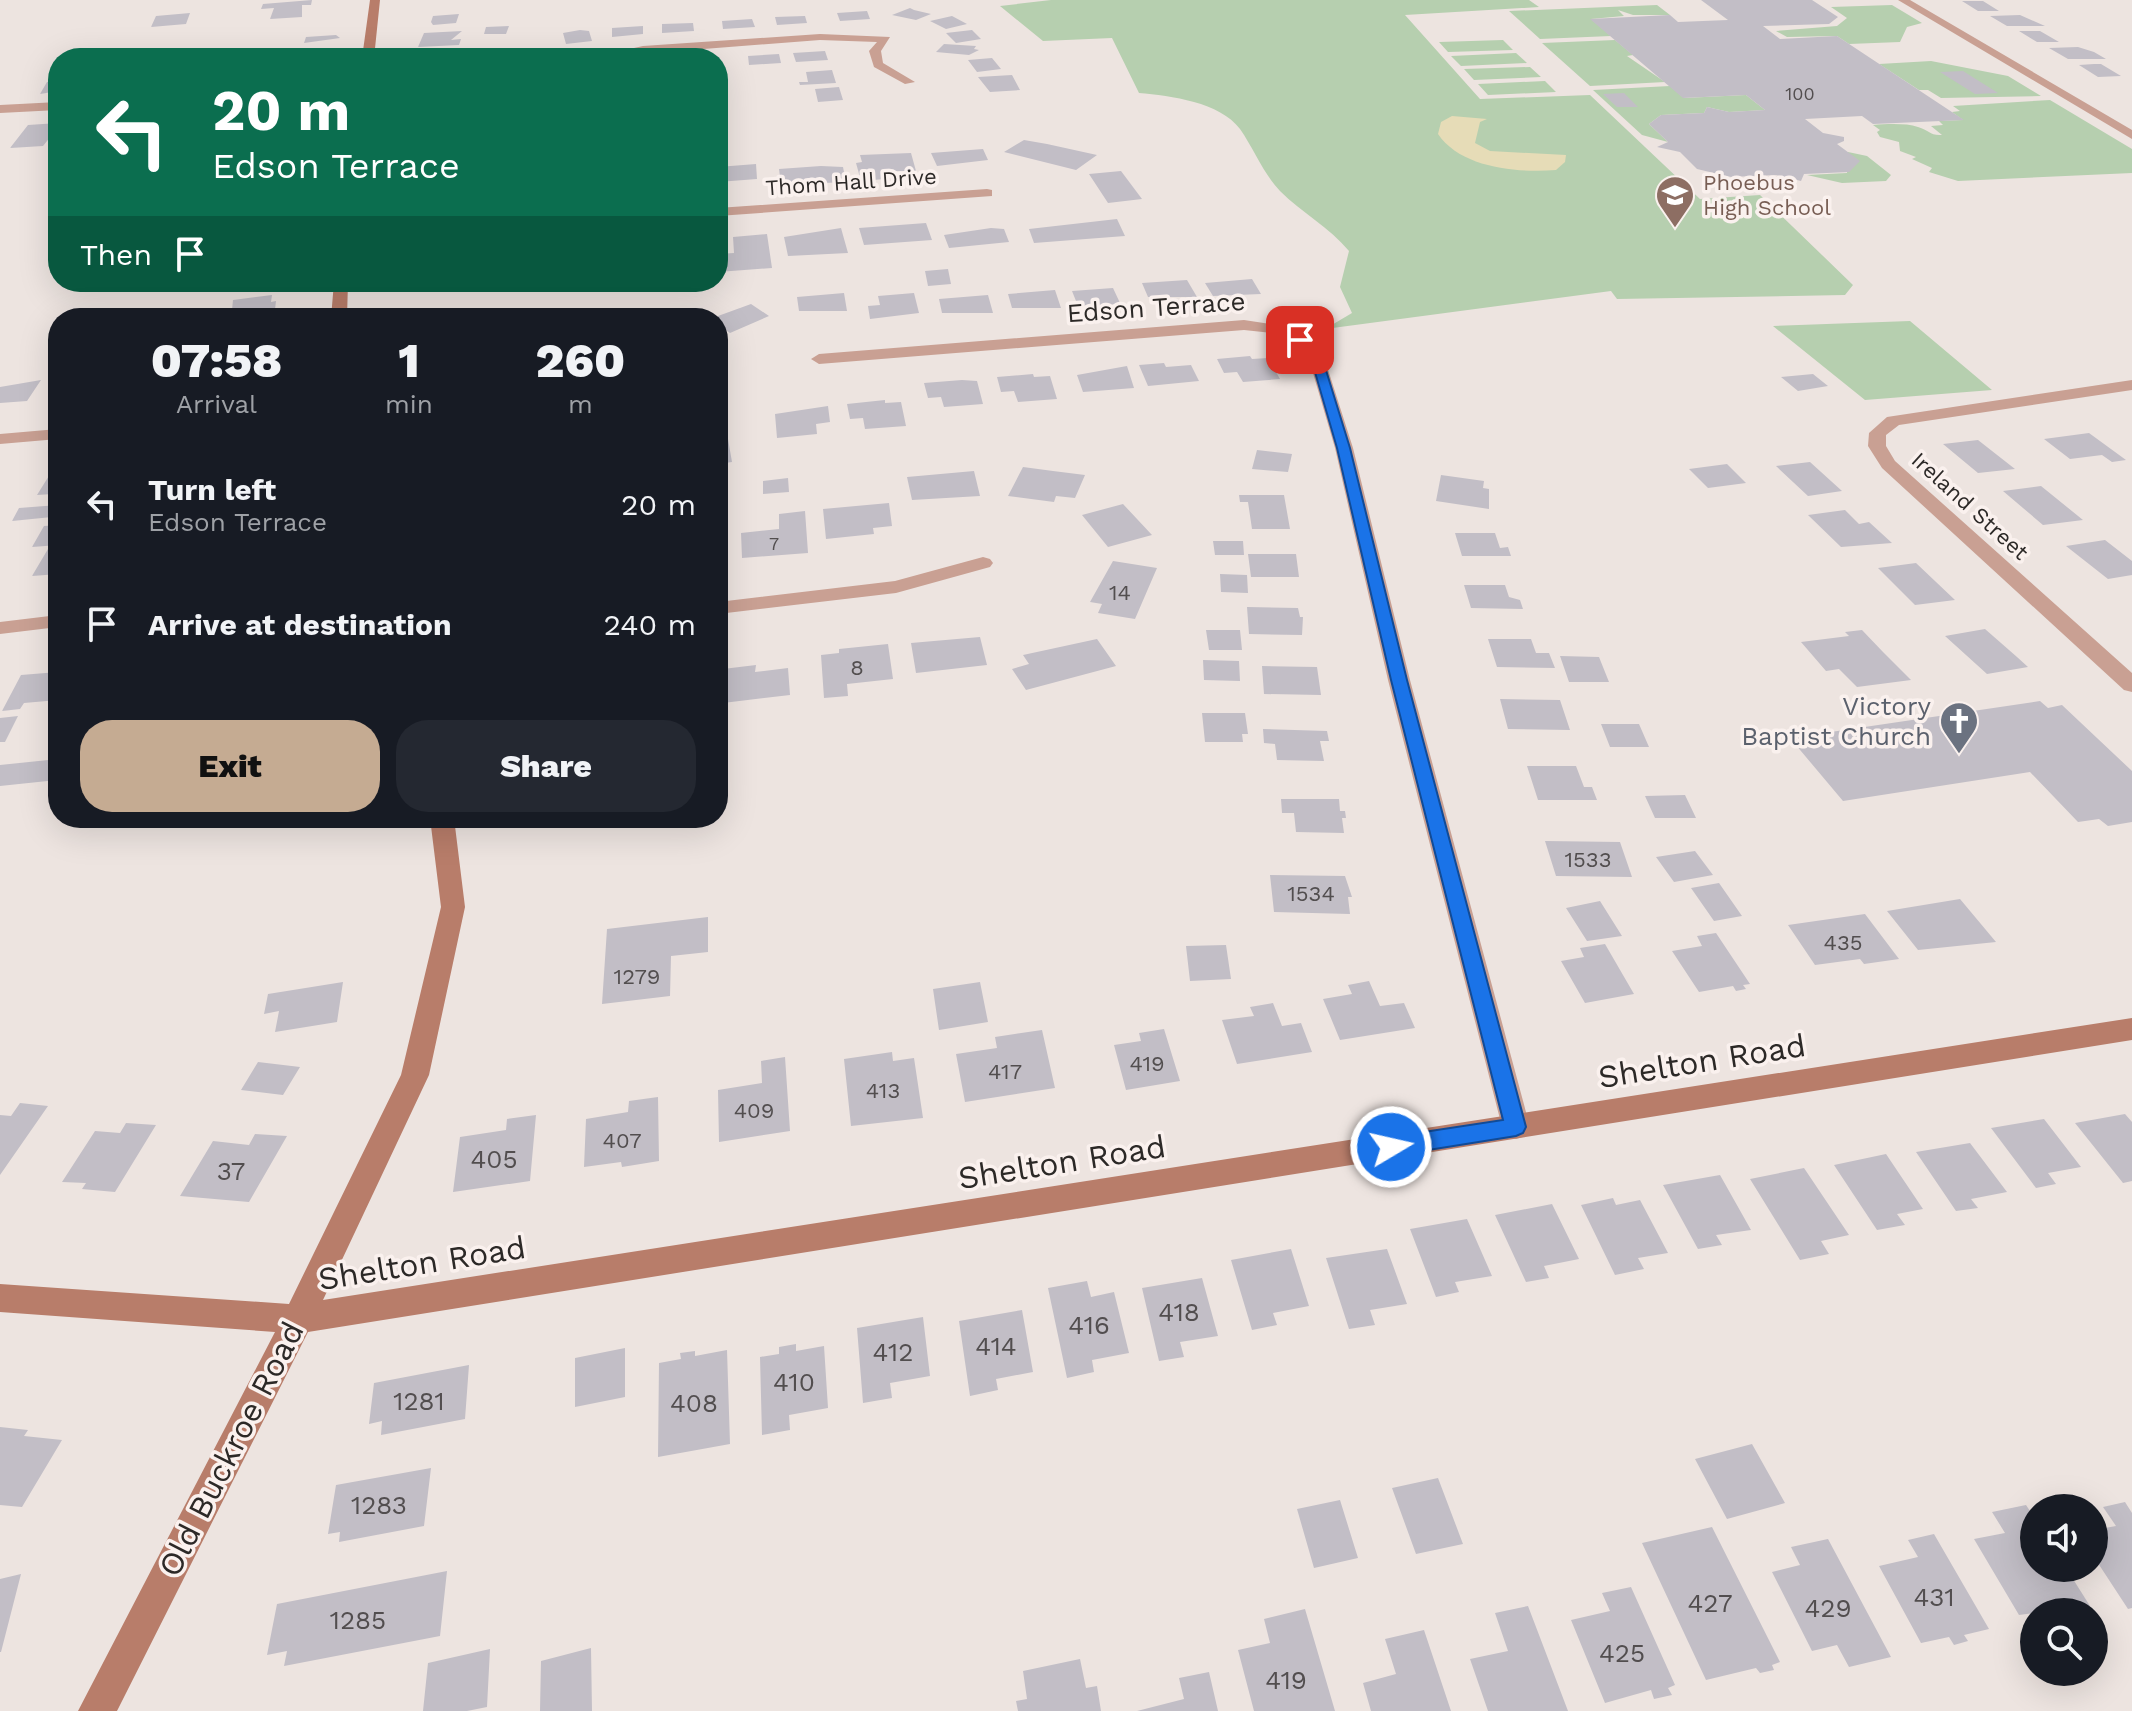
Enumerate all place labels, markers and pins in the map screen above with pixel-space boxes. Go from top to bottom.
place label: Phoebus High School [1703,170,1831,220]
school or university icon: Phoebus High School [1654,174,1696,229]
pin [1266,306,1334,374]
place label: Victory Baptist Church [1741,691,1932,751]
church icon: Victory Baptist Church [1938,700,1980,755]

